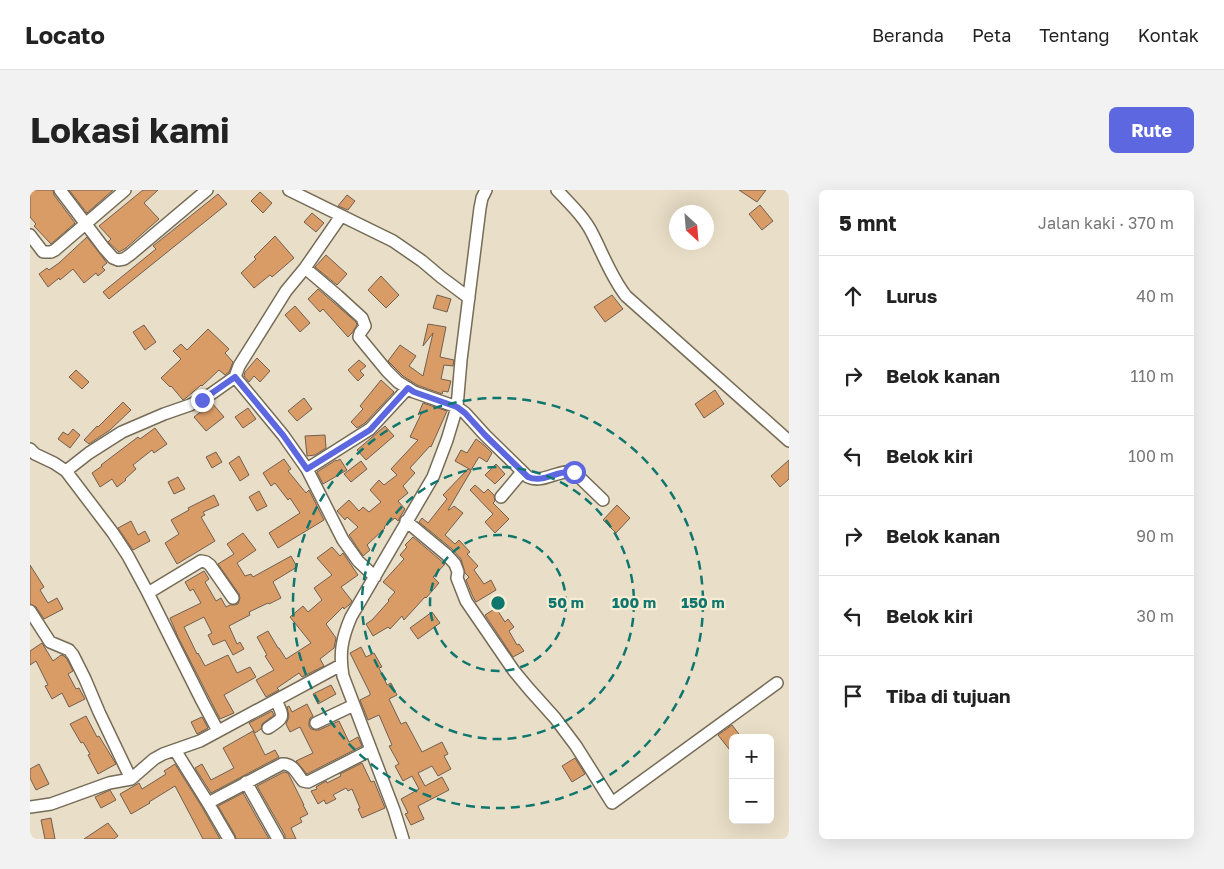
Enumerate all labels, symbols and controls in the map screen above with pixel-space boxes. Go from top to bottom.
text: Locato [25,20,105,49]
text: Beranda [872,24,944,46]
text: Peta [972,24,1011,46]
text: Tentang [1039,24,1110,46]
text: Kontak [1138,24,1199,46]
button: Rute [1109,107,1194,153]
text: Lokasi kami [30,109,230,151]
north arrow [669,205,714,250]
text: 5 mnt [839,210,897,236]
text: Jalan kaki · 370 m [1038,213,1174,233]
icon: ahead [839,282,867,310]
text: Lurus [886,284,937,307]
text: 40 m [1136,286,1174,306]
icon: right [839,362,867,390]
text: Belok kanan [886,364,1000,387]
text: 110 m [1130,366,1174,386]
route end [191,389,214,412]
icon: left [839,442,867,470]
text: Belok kiri [886,444,973,467]
text: 100 m [1128,446,1174,466]
route start [563,461,586,484]
icon: right [839,522,867,550]
text: Belok kanan [886,524,1000,547]
text: 90 m [1136,526,1174,546]
text: 50 m [548,593,584,611]
text: 100 m [612,593,656,611]
text: 150 m [681,593,725,611]
centre of rings [489,594,507,612]
icon: left [839,602,867,630]
text: Belok kiri [886,604,973,627]
text: 30 m [1137,606,1174,626]
icon: arrive [839,682,867,710]
text: Tiba di tujuan [886,684,1011,707]
map controls [729,734,774,824]
button: + [729,734,774,779]
button: − [729,779,774,824]

